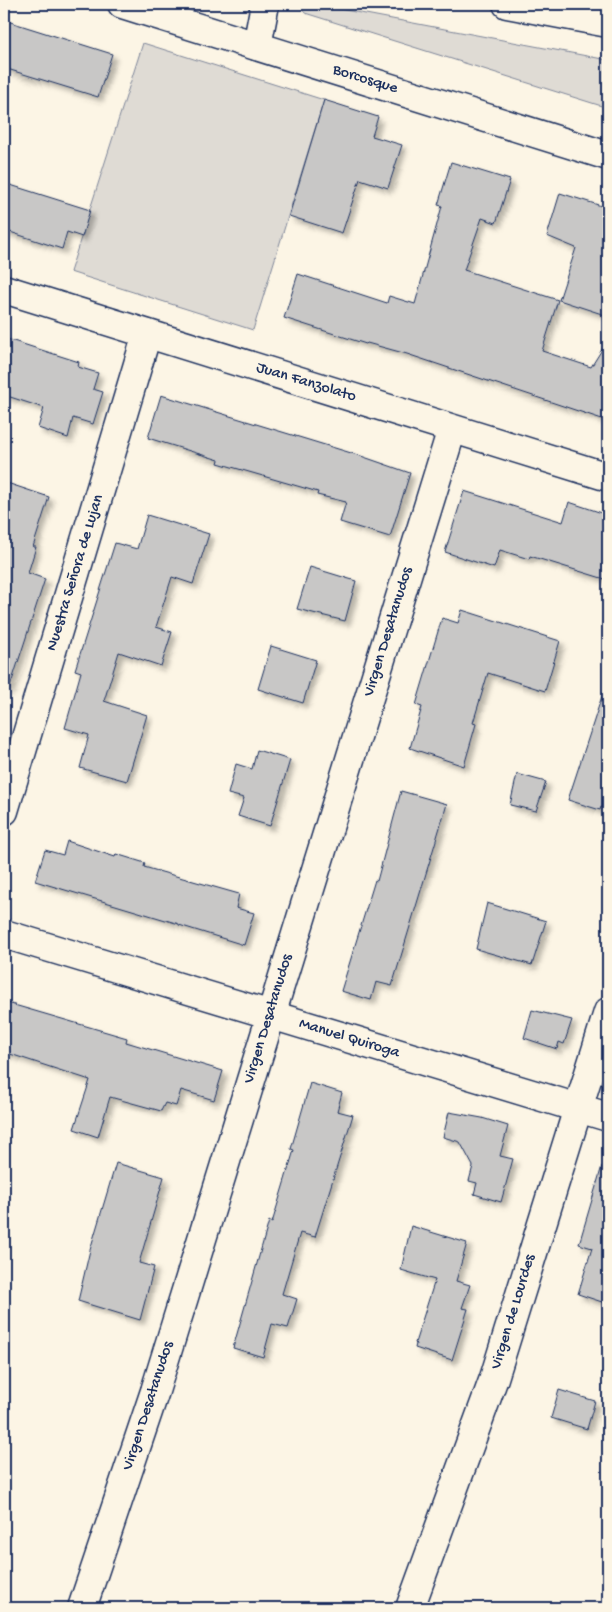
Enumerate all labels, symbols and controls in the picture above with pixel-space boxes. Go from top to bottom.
street label: Borcosque [329,61,401,99]
street label: Juan Fanzolato [254,359,358,407]
street label: Nuestra Señora de Lujan [43,492,109,654]
street label: Virgen Desatanudos [360,564,418,700]
street label: Virgen Desatanudos [240,951,298,1087]
street label: Manuel Quiroga [296,1015,403,1064]
street label: Virgen de Lourdes [487,1251,541,1373]
street label: Virgen Desatanudos [119,1338,179,1474]

